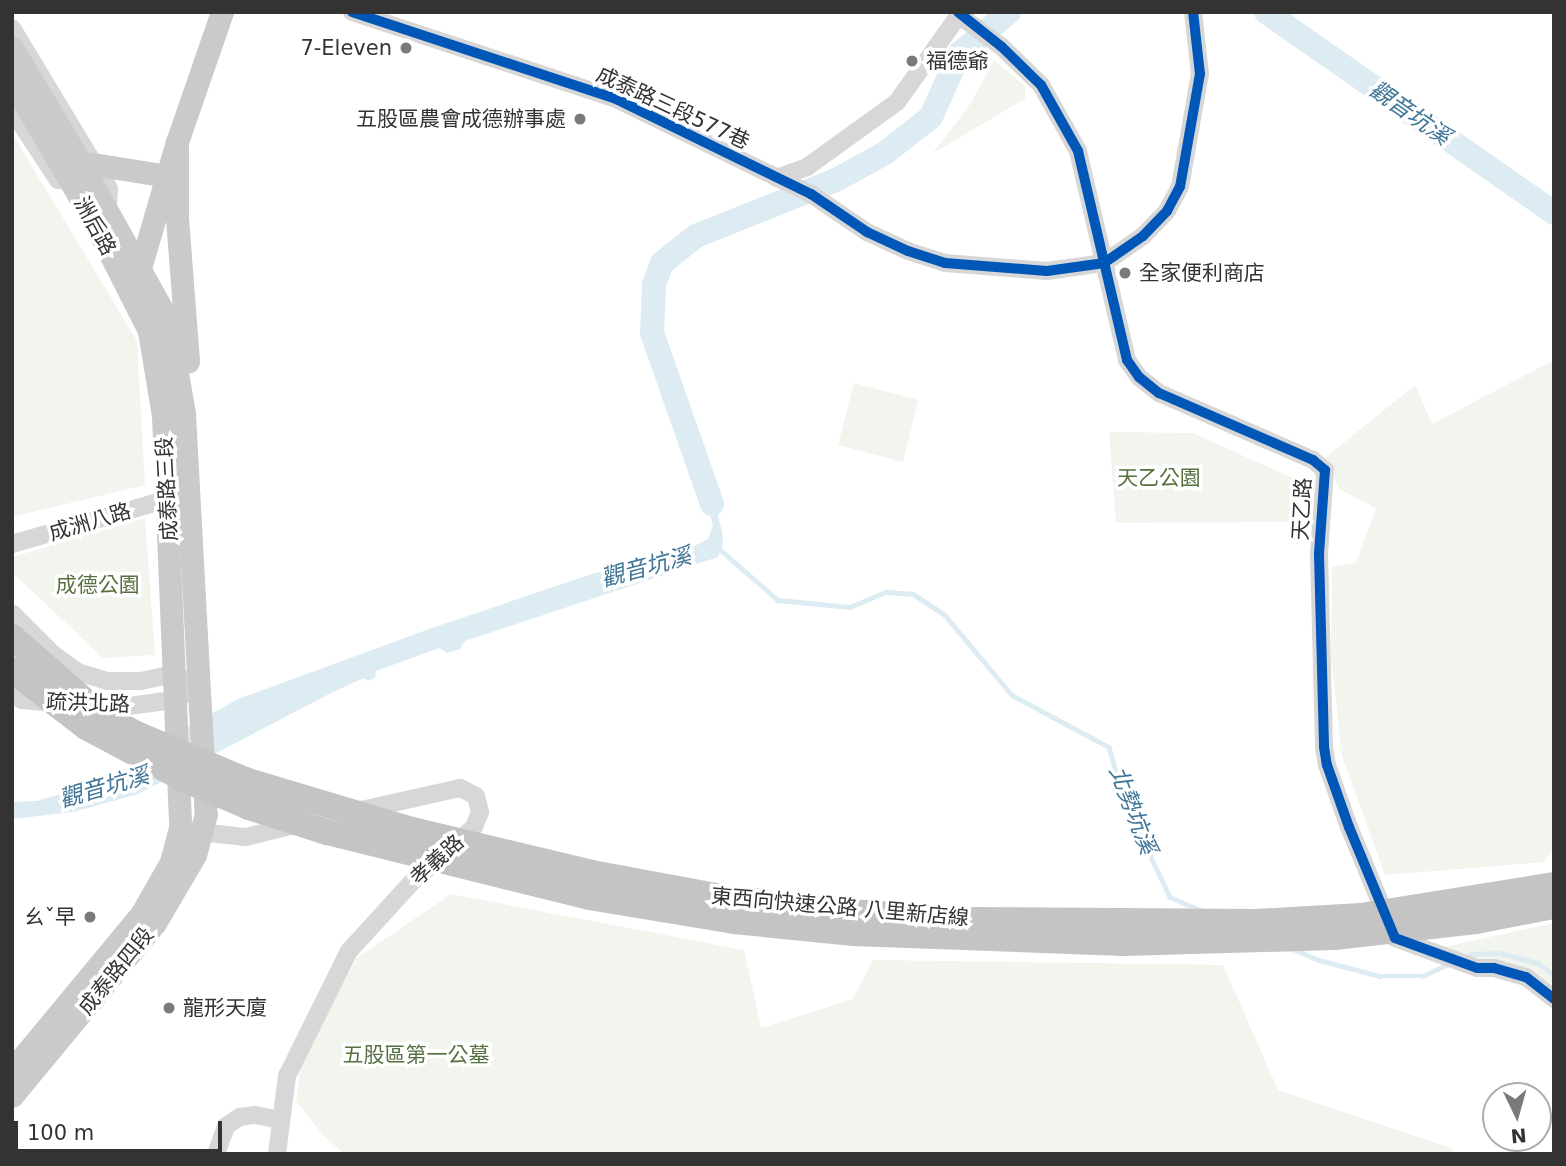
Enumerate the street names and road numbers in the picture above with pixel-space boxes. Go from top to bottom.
street label: 成泰路三段577巷 [592,61,754,155]
street label: 洲后路 [69,192,121,260]
street label: 成泰路三段 [152,436,182,542]
street label: 天乙路 [1288,477,1316,541]
street label: 成洲八路 [46,498,134,546]
street label: 疏洪北路 [46,689,130,717]
street label: 孝義路 [405,830,469,890]
street label: 東西向快速公路 八里新店線 [710,883,970,931]
street label: 成泰路四段 [73,922,159,1020]

